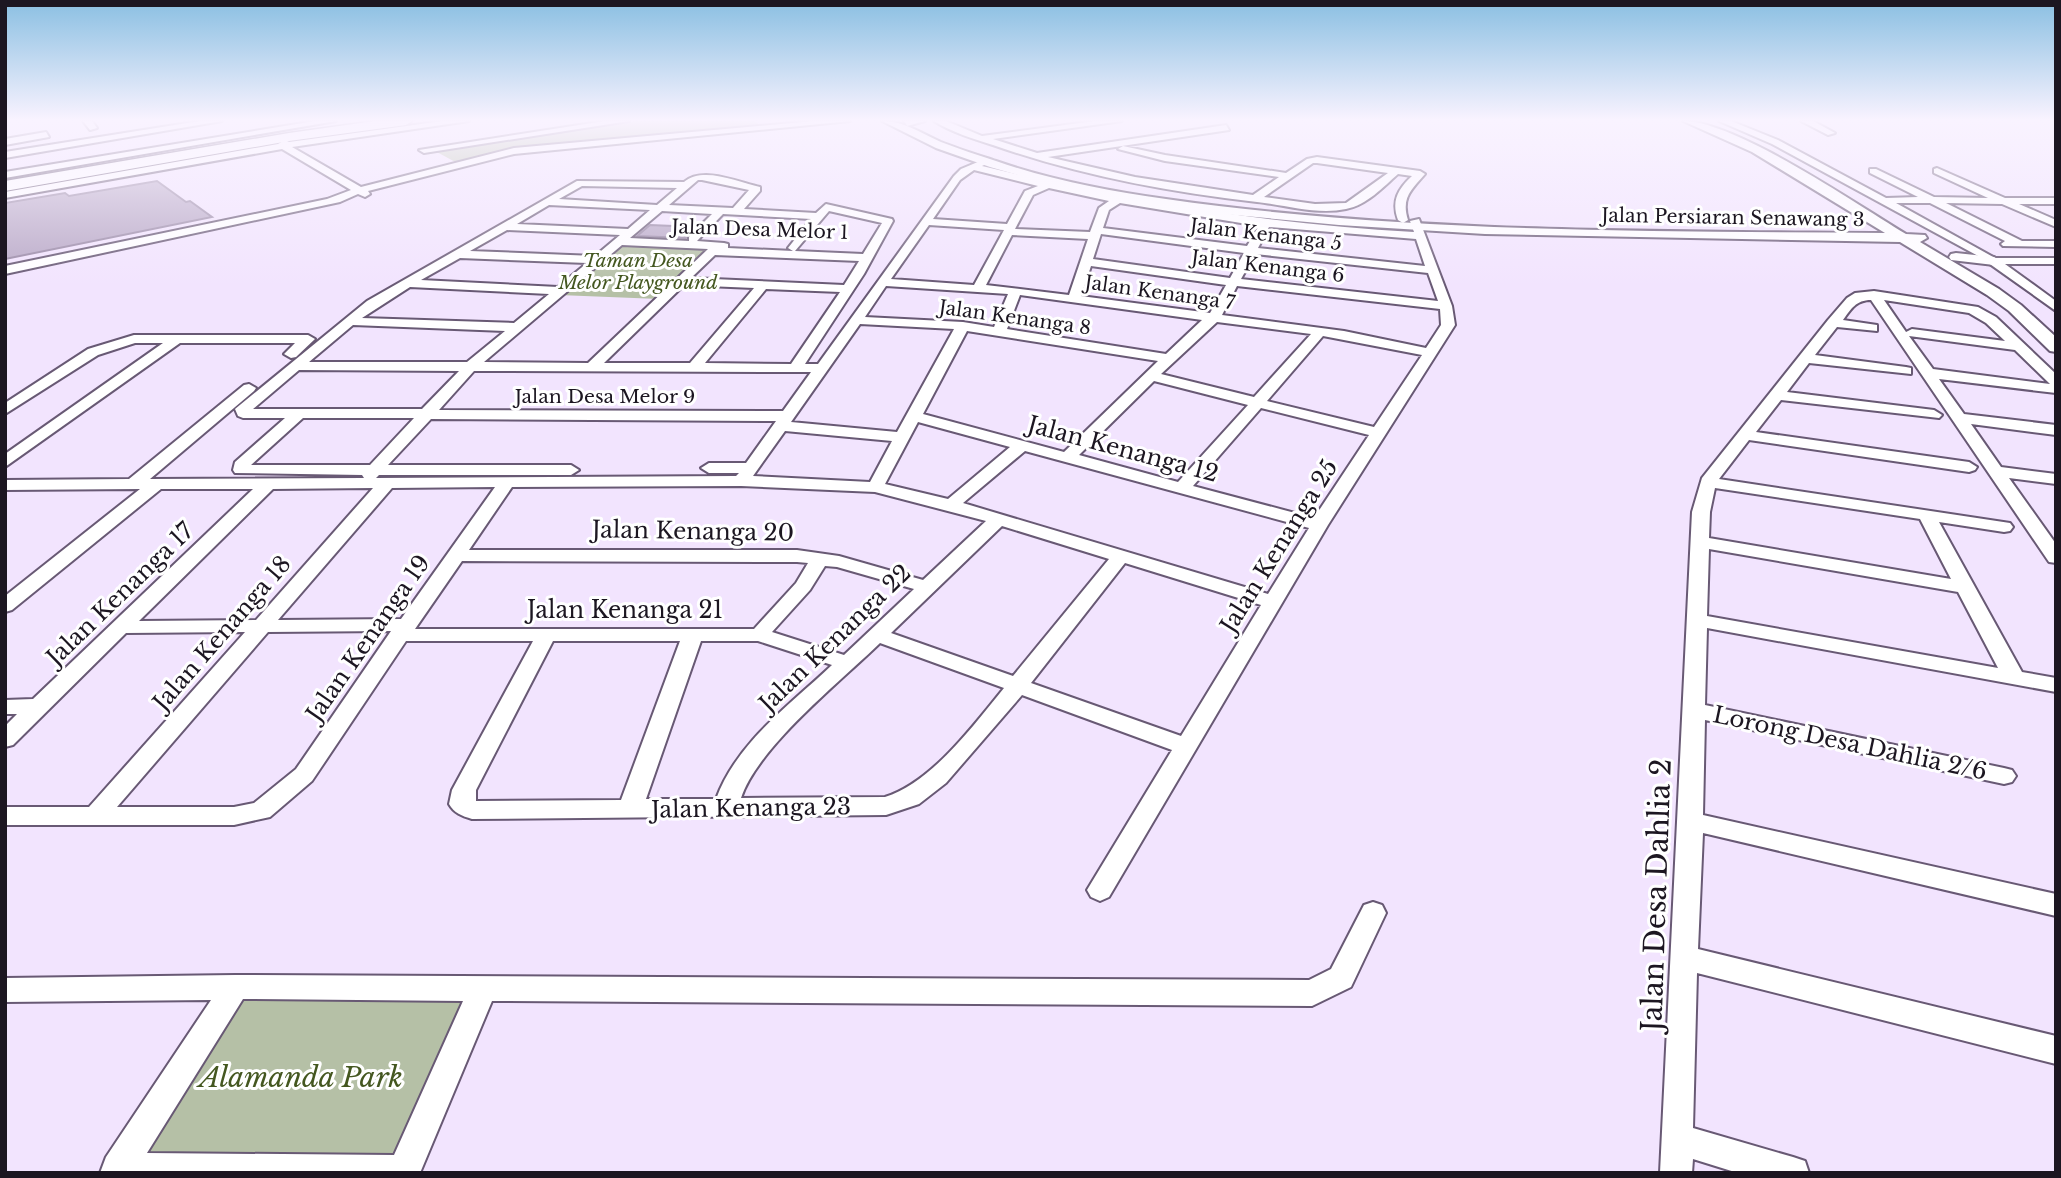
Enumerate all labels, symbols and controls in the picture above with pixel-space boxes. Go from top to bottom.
street label: Jalan Persiaran Senawang 3 [1598,204,1865,231]
street label: Jalan Kenanga 5 [1186,213,1343,255]
street label: Jalan Desa Melor 1 [668,215,849,244]
street label: Jalan Kenanga 6 [1187,245,1346,287]
park label: Taman Desa Melor Playground [557,249,718,294]
street label: Jalan Kenanga 7 [1080,270,1237,314]
street label: Jalan Kenanga 8 [934,295,1092,340]
street label: Jalan Desa Melor 9 [512,385,695,408]
street label: Jalan Kenanga 12 [1022,409,1221,488]
street label: Jalan Kenanga 25 [1213,454,1344,640]
street label: Jalan Kenanga 20 [589,515,794,547]
street label: Jalan Kenanga 17 [39,516,200,673]
street label: Jalan Kenanga 19 [298,549,436,729]
street label: Jalan Kenanga 18 [145,550,297,718]
street label: Jalan Kenanga 22 [751,558,917,720]
street label: Jalan Kenanga 21 [524,596,723,624]
street label: Lorong Desa Dahlia 2/6 [1711,700,1989,786]
street label: Jalan Desa Dahlia 2 [1634,758,1679,1036]
street label: Jalan Kenanga 23 [648,792,851,824]
park label: Alamanda Park [195,1060,403,1095]

